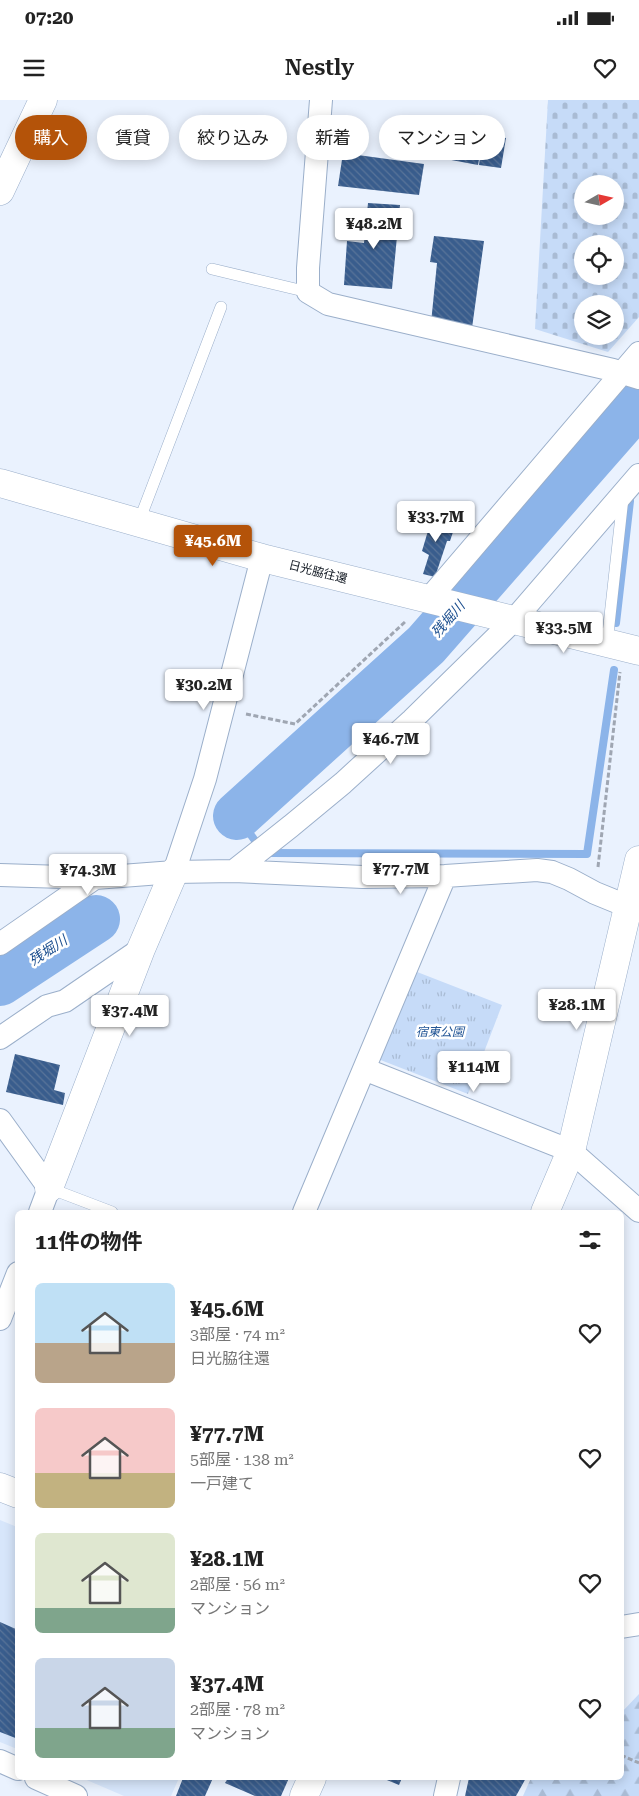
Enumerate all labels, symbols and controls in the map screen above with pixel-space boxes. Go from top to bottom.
text: 07:20 [25,6,74,29]
icon: menu [20,54,48,82]
icon: heart [591,54,619,82]
text: Nestly [285,55,354,80]
chip: 購入 [15,115,87,160]
chip: 賃貸 [97,115,169,160]
chip: 絞り込み [179,115,287,160]
chip: 新着 [297,115,369,160]
chip: マンション [379,115,505,160]
north arrow [574,175,624,225]
map controls [574,175,624,345]
pin: ¥48.2M [333,208,415,250]
text: ¥48.2M [346,214,402,233]
button: locate [574,235,624,285]
button: layers [574,295,624,345]
pin: ¥33.7M [395,500,477,543]
text: ¥33.7M [408,507,464,526]
pin: ¥45.6M [172,524,254,567]
text: ¥45.6M [185,531,241,550]
street label: 日光脇往還 [287,558,349,586]
water label: 残堀川 [428,596,469,640]
pin: ¥33.5M [523,612,605,654]
text: ¥33.5M [536,618,592,637]
pin: ¥30.2M [163,668,245,711]
text: ¥30.2M [176,675,232,694]
pin: ¥46.7M [350,722,432,765]
text: ¥46.7M [363,729,419,748]
pin: ¥77.7M [360,852,442,895]
pin: ¥74.3M [47,854,129,896]
text: ¥77.7M [373,859,429,878]
text: ¥74.3M [60,860,116,879]
water label: 残堀川 [26,931,72,968]
pin: ¥28.1M [536,988,618,1031]
pin: ¥37.4M [89,994,171,1037]
text: ¥28.1M [549,995,605,1014]
text: ¥37.4M [102,1001,158,1020]
park label: 宿東公園 [416,1025,466,1039]
pin: ¥114M [439,1050,509,1093]
text: ¥114M [448,1057,500,1076]
icon: filters [576,1226,604,1254]
text: 11件の物件 [35,1230,143,1254]
text: ¥45.6M [190,1297,264,1321]
icon: home [75,1303,135,1363]
icon: heart [576,1319,604,1347]
text: 3部屋 · 74 m² [190,1325,285,1344]
text: 日光脇往還 [190,1349,270,1368]
text: ¥77.7M [190,1422,264,1446]
icon: home [75,1428,135,1488]
icon: heart [576,1444,604,1472]
text: 5部屋 · 138 m² [190,1450,294,1469]
text: 一戸建て [190,1474,254,1493]
text: ¥28.1M [190,1547,264,1571]
icon: home [75,1553,135,1613]
icon: heart [576,1569,604,1597]
text: 2部屋 · 56 m² [190,1575,285,1594]
text: マンション [190,1599,270,1618]
text: ¥37.4M [190,1672,264,1696]
icon: home [75,1678,135,1738]
icon: heart [576,1694,604,1722]
text: 2部屋 · 78 m² [190,1700,285,1719]
text: マンション [190,1724,270,1743]

